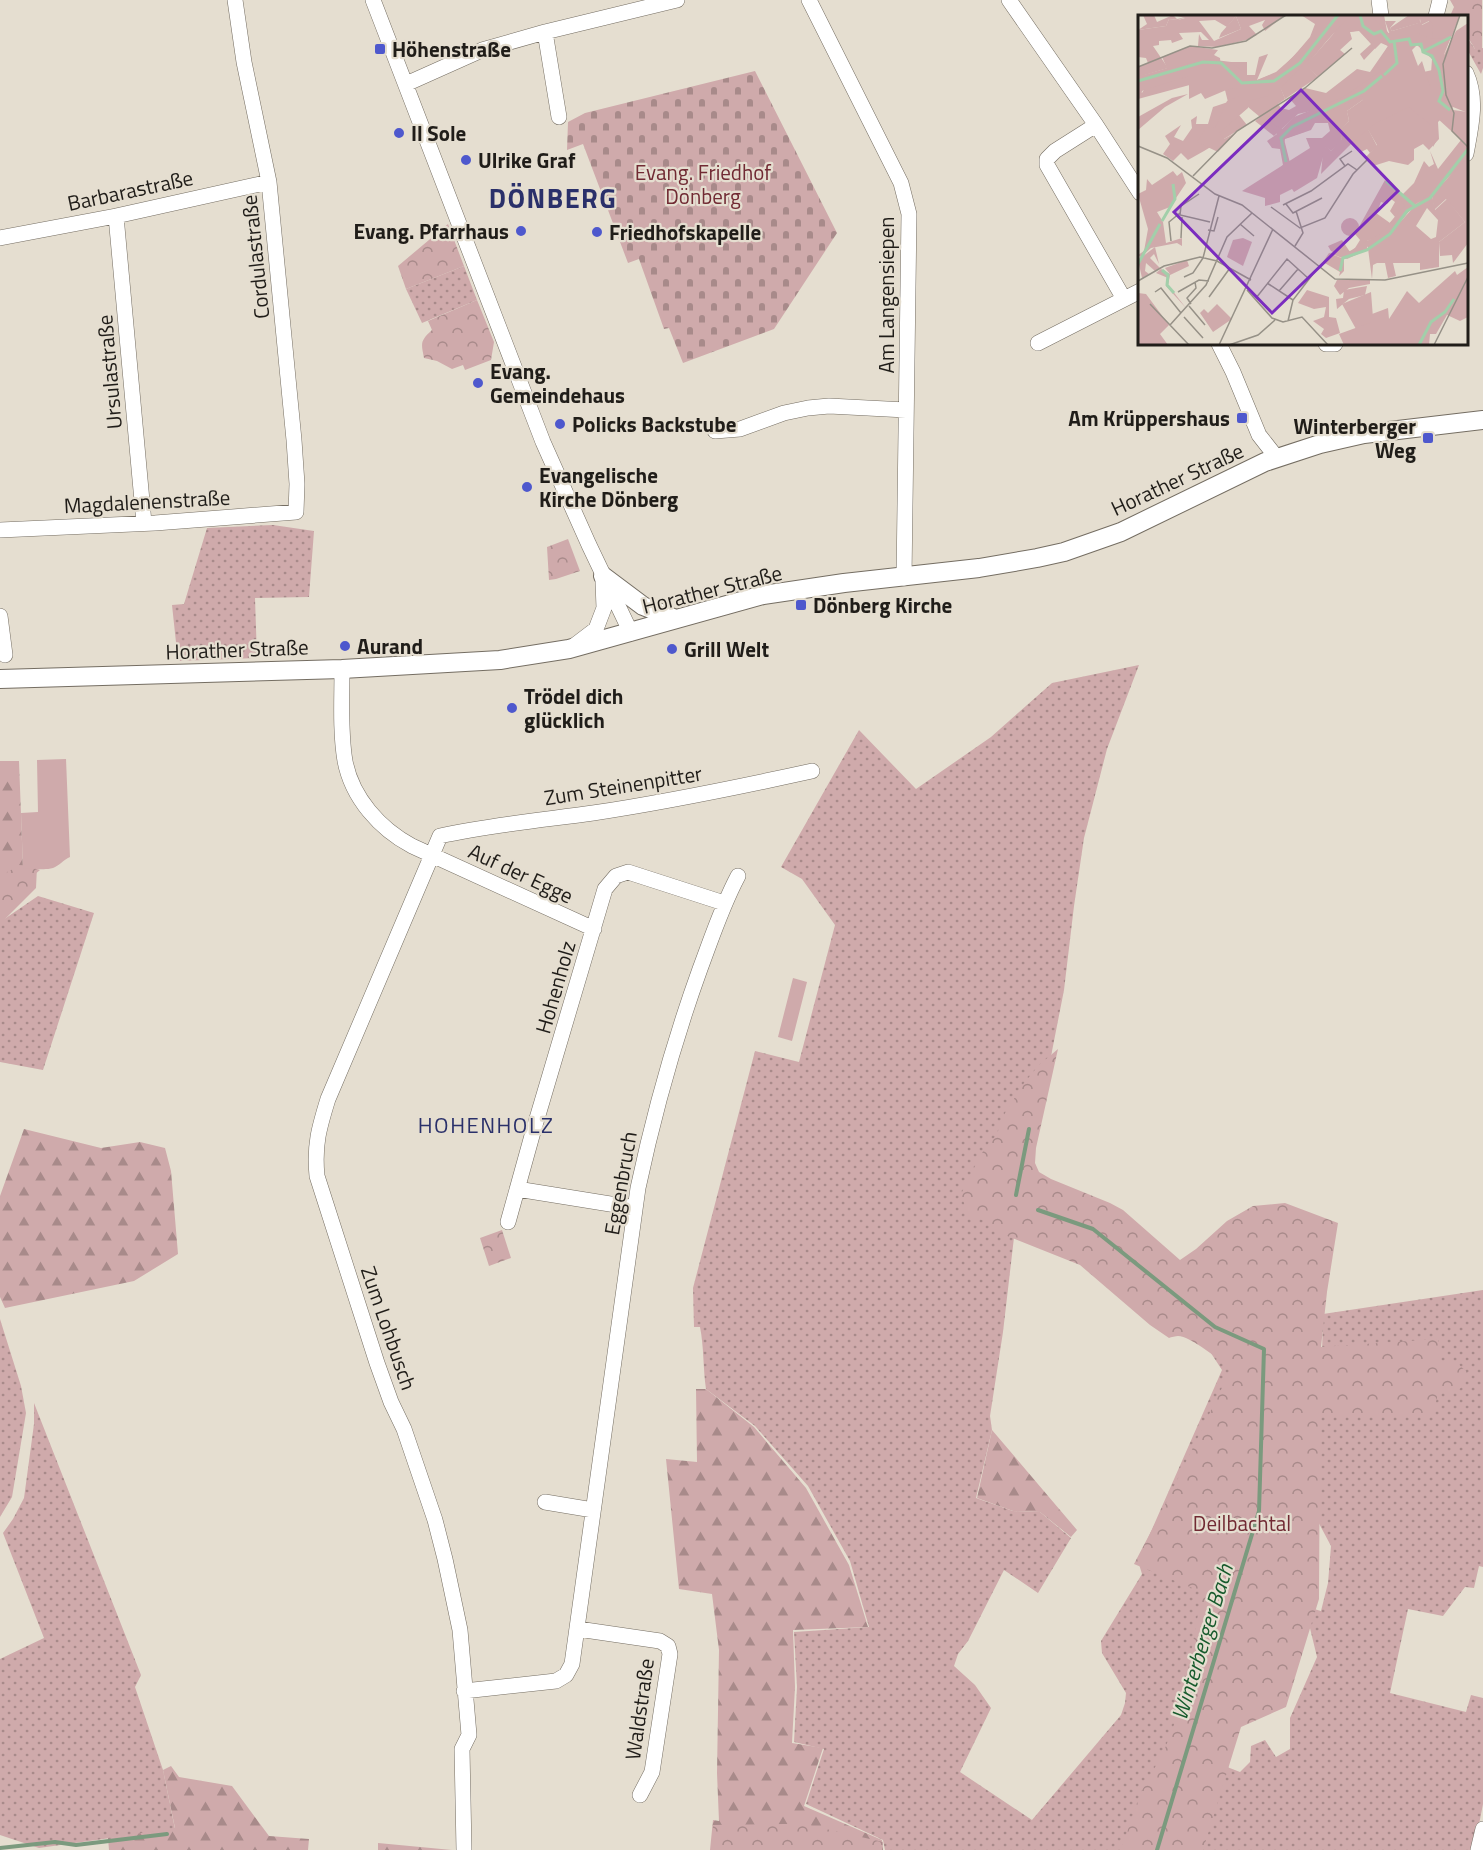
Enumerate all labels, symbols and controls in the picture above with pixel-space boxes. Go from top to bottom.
inset map [1138,15,1468,345]
place label: Höhenstraße [392,33,511,65]
marker: Höhenstraße [373,42,387,56]
place label: Il Sole [411,117,466,149]
marker: Il Sole [392,126,406,140]
place label: Ulrike Graf [478,144,576,176]
marker: Ulrike Graf [459,153,473,167]
park label: Evang. Friedhof Dönberg [635,156,771,212]
street label: Barbarastraße [64,161,196,219]
district label: DÖNBERG [489,177,617,218]
street label: Cordulastraße [233,193,277,321]
place label: Evang. Pfarrhaus [353,215,509,247]
place label: Friedhofskapelle [609,216,761,248]
street label: Am Langensiepen [870,216,902,374]
marker: Evang. Pfarrhaus [514,224,528,238]
marker: Friedhofskapelle [590,225,604,239]
street label: Ursulastraße [88,313,130,431]
place label: Evang. Gemeindehaus [490,355,625,411]
marker: Evang. Gemeindehaus [471,376,485,390]
place label: Am Krüppershaus [1068,402,1230,434]
place label: Policks Backstube [572,408,736,440]
place label: Winterberger Weg [1294,410,1416,466]
marker: Am Krüppershaus [1235,411,1249,425]
marker: Policks Backstube [553,417,567,431]
marker: Winterberger Weg [1421,431,1435,445]
street label: Horather Straße [1105,434,1249,524]
place label: Evangelische Kirche Dönberg [539,459,678,515]
marker: Evangelische Kirche Dönberg [520,480,534,494]
street label: Magdalenenstraße [63,481,231,521]
street label: Horather Straße [639,556,785,622]
place label: Dönberg Kirche [813,589,952,621]
marker: Dönberg Kirche [794,598,808,612]
place label: Aurand [357,630,423,662]
street label: Horather Straße [165,631,309,667]
place label: Grill Welt [684,633,770,665]
marker: Aurand [338,639,352,653]
marker: Grill Welt [665,642,679,656]
place label: Trödel dich glücklich [524,680,623,736]
marker: Trödel dich glücklich [505,701,519,715]
street label: Zum Steinenpitter [542,757,704,813]
street label: Auf der Egge [463,835,579,911]
street label: Hohenholz [527,937,583,1037]
district label: HOHENHOLZ [418,1108,554,1142]
street label: Eggenbruch [595,1129,645,1237]
street label: Zum Lohbusch [353,1262,425,1394]
park label: Deilbachtal [1193,1507,1291,1539]
water label: Winterberger Bach [1162,1559,1242,1724]
street label: Waldstraße [616,1656,662,1762]

